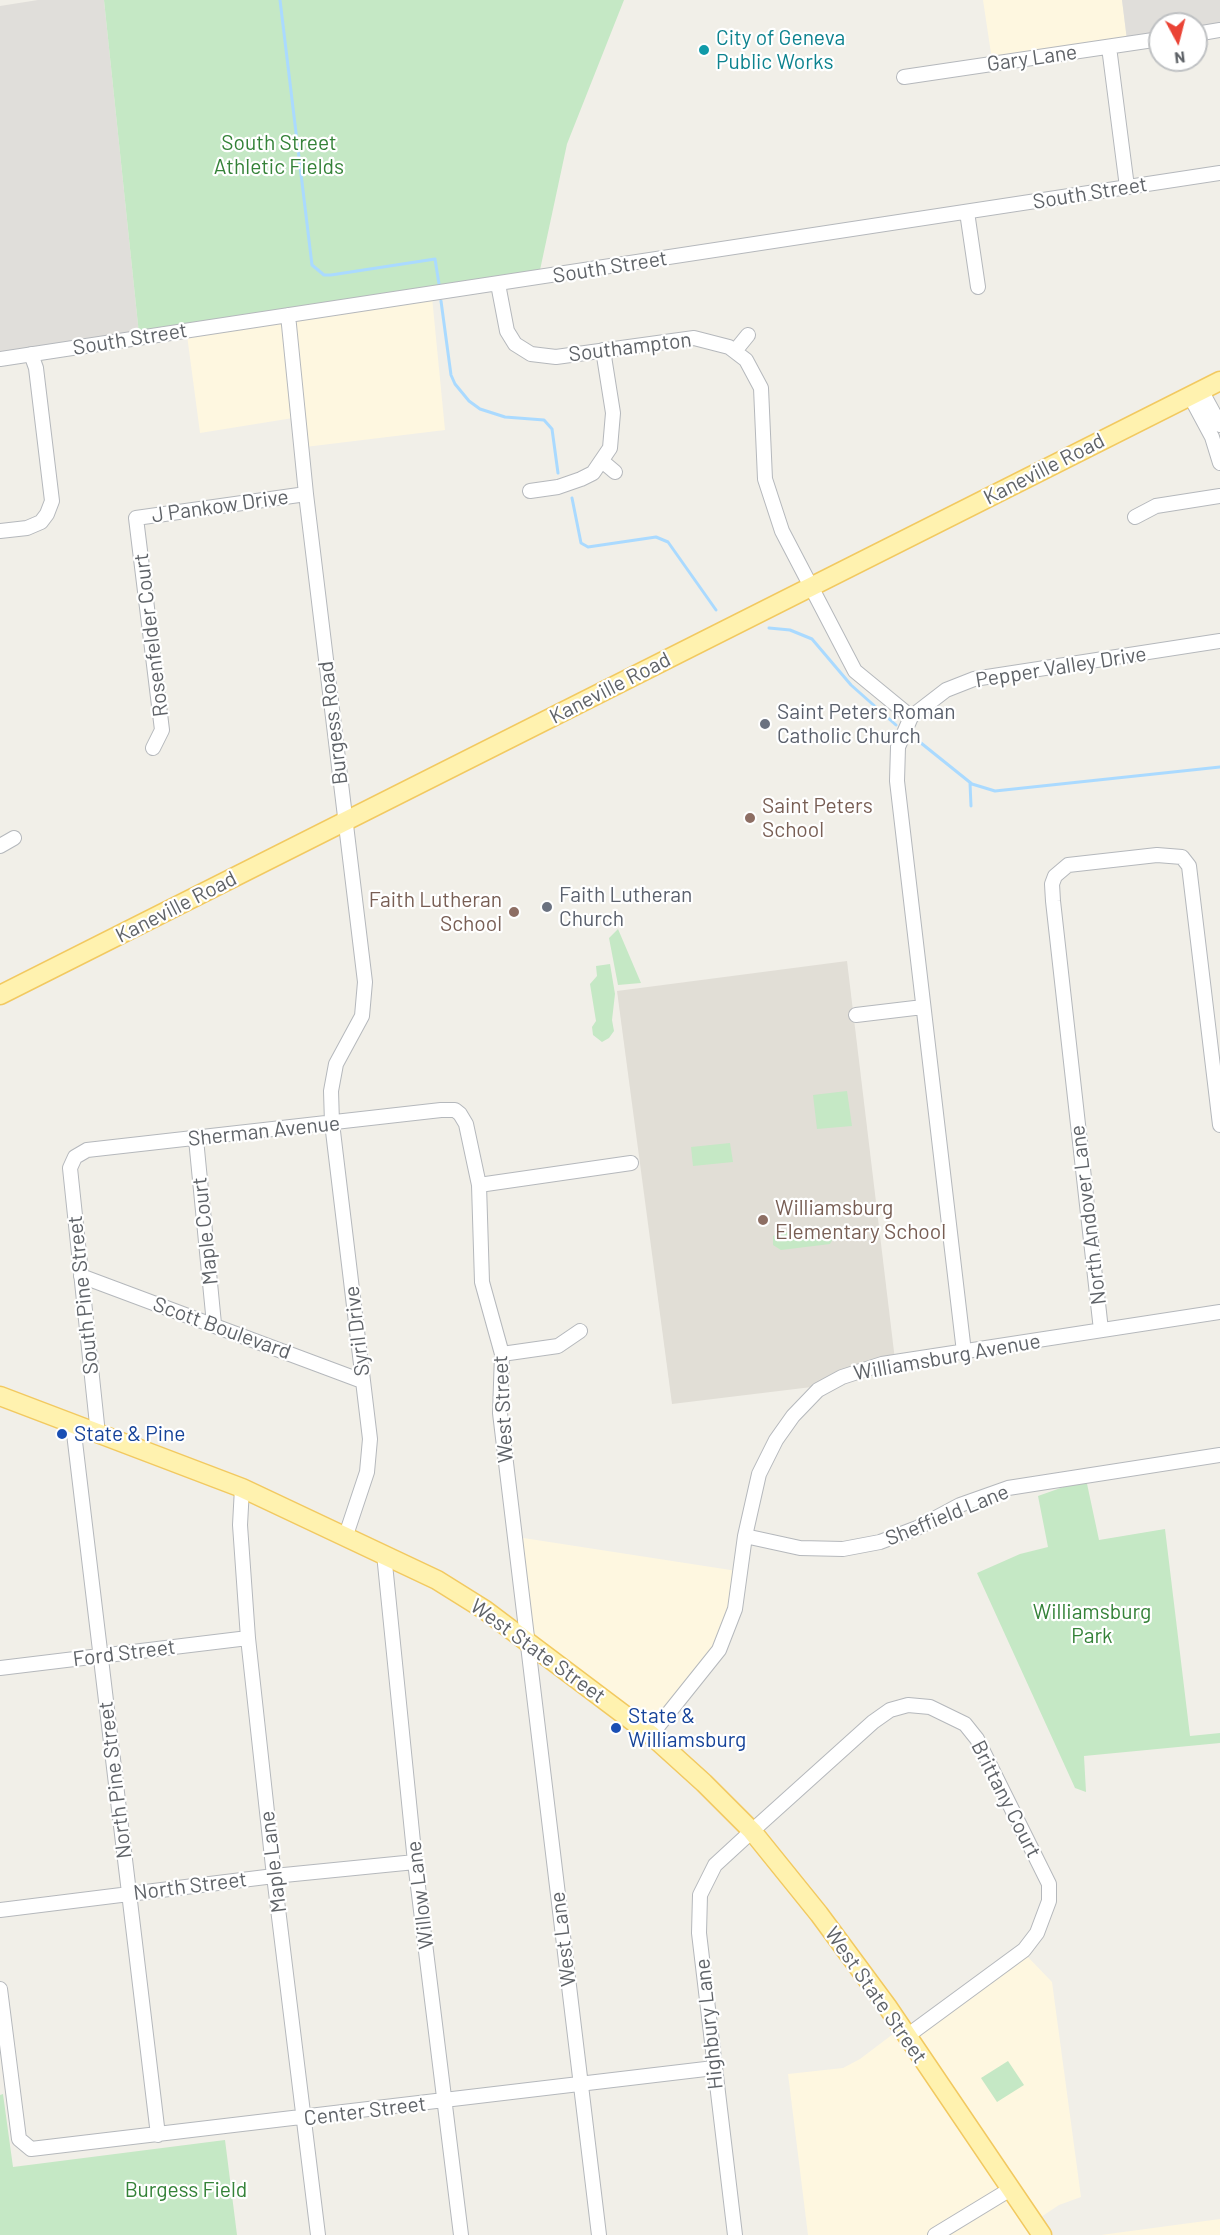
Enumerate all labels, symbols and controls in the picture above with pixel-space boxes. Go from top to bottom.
north arrow [1148,12,1208,72]
place label: City of Geneva Public Works [716,25,845,75]
street label: Gary Lane [985,39,1079,77]
marker: City of Geneva Public Works [697,43,711,57]
text: N [1174,48,1186,68]
park label: South Street Athletic Fields [214,130,344,180]
street label: South Street [1031,172,1149,214]
street label: South Street [551,246,669,288]
street label: South Street [71,318,189,360]
street label: Southampton [567,327,693,367]
street label: Kaneville Road [979,428,1109,510]
street label: J Pankow Drive [150,484,290,528]
street label: Rosenfelder Court [128,552,174,718]
street label: Pepper Valley Drive [974,641,1148,693]
street label: Kaneville Road [545,647,675,729]
street label: Burgess Road [313,660,353,786]
place label: Saint Peters Roman Catholic Church [777,699,956,749]
marker: Saint Peters Roman Catholic Church [758,717,772,731]
place label: Saint Peters School [762,793,873,843]
marker: Saint Peters School [743,811,757,825]
street label: Kaneville Road [111,866,241,948]
place label: Faith Lutheran Church [559,882,692,932]
place label: Faith Lutheran School [369,887,502,937]
marker: Faith Lutheran Church [540,900,554,914]
marker: Faith Lutheran School [507,905,521,919]
street label: Sherman Avenue [187,1110,341,1152]
street label: North Andover Lane [1064,1124,1112,1306]
street label: Maple Court [187,1176,223,1286]
place label: Williamsburg Elementary School [775,1195,946,1245]
marker: Williamsburg Elementary School [756,1213,770,1227]
street label: South Pine Street [62,1214,104,1376]
street label: Syril Drive [339,1284,375,1378]
street label: Scott Boulevard [150,1291,294,1365]
street label: Williamsburg Avenue [852,1328,1042,1386]
street label: West Street [488,1355,518,1463]
place label: State & Pine [74,1421,185,1447]
marker: State & Pine [55,1427,69,1441]
street label: Sheffield Lane [882,1479,1012,1551]
street label: West State Street [465,1594,611,1708]
park label: Williamsburg Park [1033,1599,1151,1649]
street label: Ford Street [71,1634,177,1672]
street label: North Pine Street [93,1700,137,1860]
place label: State & Williamsburg [628,1703,746,1753]
marker: State & Williamsburg [609,1721,623,1735]
street label: Brittany Court [966,1736,1046,1862]
street label: Maple Lane [254,1810,292,1914]
street label: Willow Lane [401,1839,439,1951]
street label: North Street [132,1867,248,1905]
street label: West Lane [545,1890,581,1988]
street label: West State Street [820,1922,932,2068]
street label: Highbury Lane [690,1957,728,2091]
street label: Center Street [302,2091,428,2131]
park label: Burgess Field [125,2177,247,2203]

